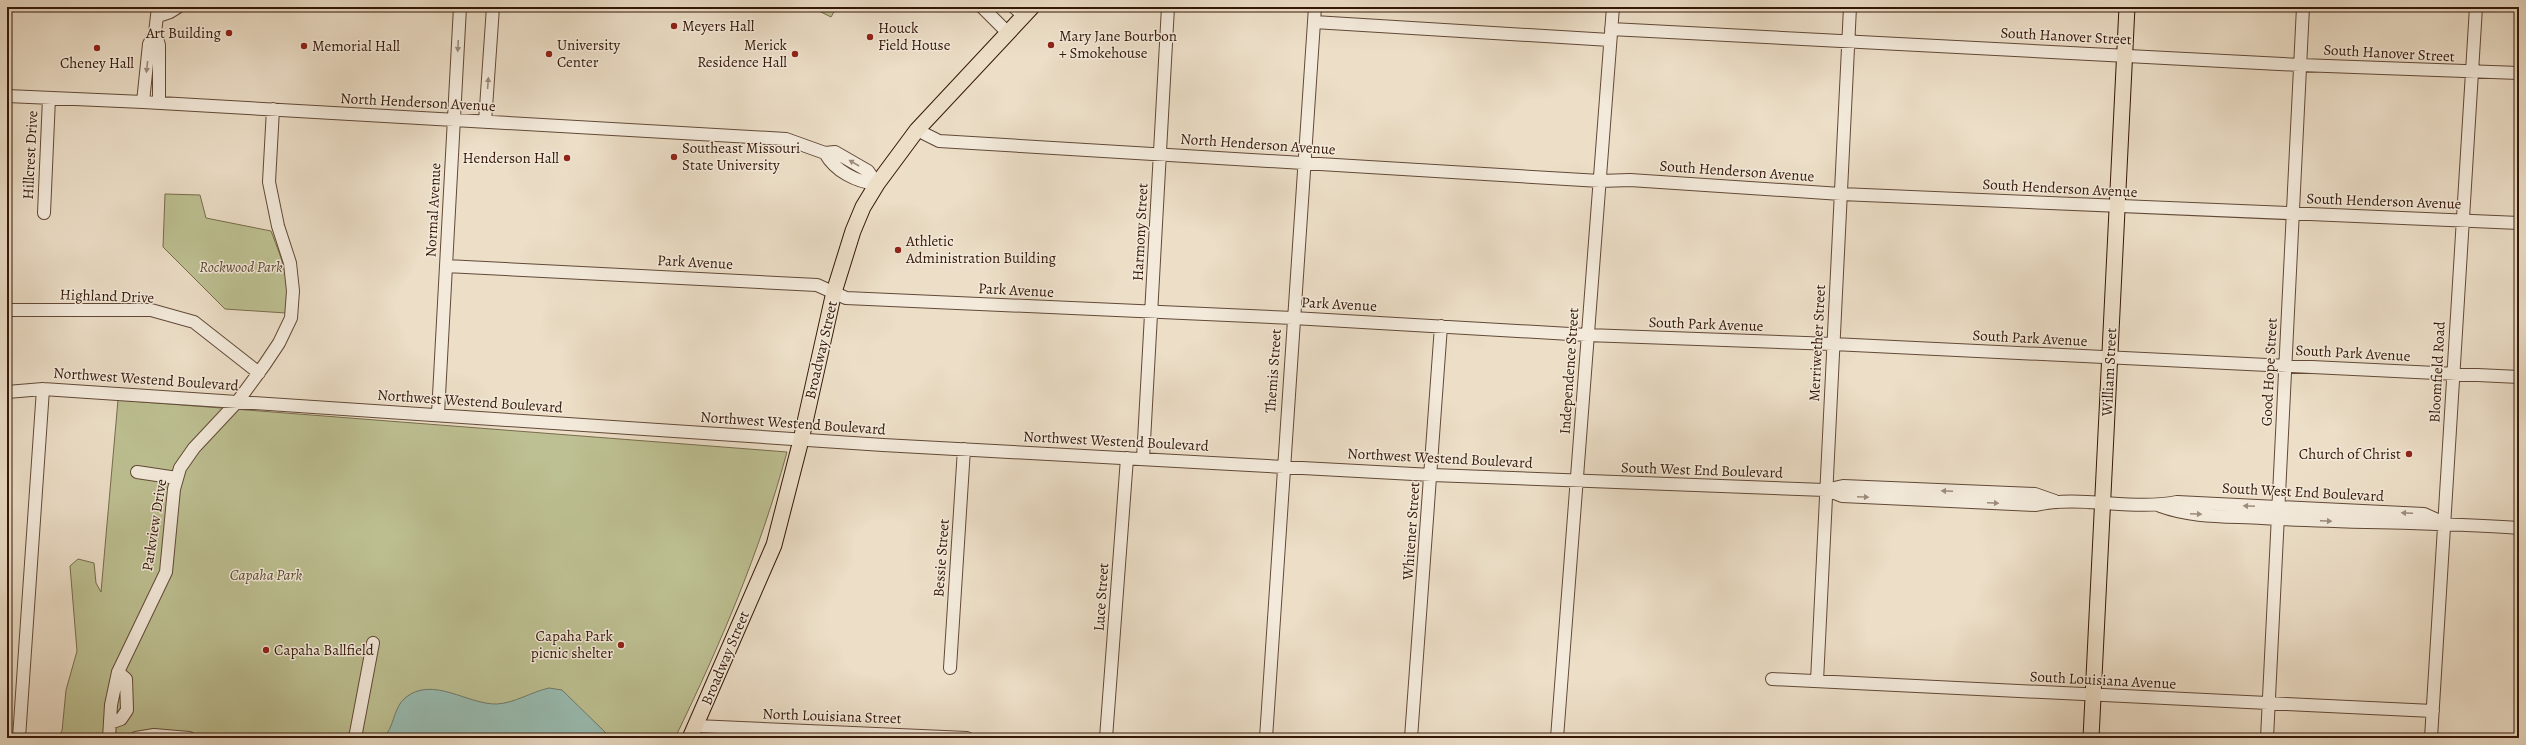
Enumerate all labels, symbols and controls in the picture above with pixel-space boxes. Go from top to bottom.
place label: Meyers Hall [682,16,755,36]
place label: Houck Field House [878,18,951,55]
marker: Meyers Hall [669,21,679,31]
place label: Art Building [145,23,221,43]
street label: South Hanover Street [2000,23,2132,49]
place label: Mary Jane Bourbon + Smokehouse [1059,26,1177,63]
marker: Art Building [224,28,234,38]
marker: Houck Field House [865,32,875,42]
place label: University Center [557,35,620,72]
place label: Merick Residence Hall [697,35,788,72]
place label: Memorial Hall [312,36,400,56]
one-way arrow [455,40,461,53]
marker: Mary Jane Bourbon + Smokehouse [1046,40,1056,50]
street label: South Hanover Street [2323,40,2455,66]
marker: Memorial Hall [299,41,309,51]
marker: Cheney Hall [92,43,102,53]
marker: University Center [544,49,554,59]
marker: Merick Residence Hall [790,49,800,59]
place label: Cheney Hall [60,53,134,73]
one-way arrow [144,61,150,73]
one-way arrow [484,77,491,89]
street label: North Henderson Avenue [340,88,496,116]
street label: Hillcrest Drive [18,110,42,200]
street label: North Henderson Avenue [1180,129,1337,159]
place label: Southeast Missouri State University [682,138,800,175]
place label: Henderson Hall [463,148,559,168]
marker: Southeast Missouri State University [669,152,679,162]
marker: Henderson Hall [562,153,572,163]
street label: South Henderson Avenue [1659,156,1815,186]
one-way arrow [848,159,860,166]
street label: Normal Avenue [421,162,445,258]
street label: South Henderson Avenue [1982,174,2138,202]
street label: Harmony Street [1127,182,1153,282]
street label: South Henderson Avenue [2306,188,2462,214]
place label: Athletic Administration Building [905,231,1057,268]
marker: Athletic Administration Building [893,245,903,255]
street label: Park Avenue [657,250,734,274]
park label: Rockwood Park [199,257,283,277]
street label: Park Avenue [978,278,1055,302]
street label: Highland Drive [59,284,155,308]
street label: Merriwether Street [1804,284,1830,402]
street label: Park Avenue [1301,292,1378,316]
street label: Broadway Street [800,299,842,401]
street label: Independence Street [1555,307,1583,435]
street label: South Park Avenue [1648,312,1764,336]
street label: Good Hope Street [2256,317,2282,427]
street label: Bloomfield Road [2424,320,2450,423]
street label: South Park Avenue [1972,325,2088,351]
street label: William Street [2097,327,2121,418]
street label: Themis Street [1260,328,1286,414]
street label: South Park Avenue [2295,340,2411,366]
street label: Northwest Westend Boulevard [53,363,240,396]
street label: Northwest Westend Boulevard [377,385,564,418]
street label: Northwest Westend Boulevard [700,407,887,440]
street label: Northwest Westend Boulevard [1023,426,1210,456]
street label: Northwest Westend Boulevard [1347,443,1534,473]
place label: Church of Christ [2299,444,2401,464]
marker: Church of Christ [2404,449,2414,459]
street label: South West End Boulevard [1621,457,1784,483]
street label: Parkview Drive [137,477,171,572]
street label: South West End Boulevard [2221,478,2385,506]
street label: Whitener Street [1398,481,1424,582]
one-way arrow [1941,487,1953,494]
one-way arrow [1857,493,1869,500]
one-way arrow [1987,500,2000,506]
one-way arrow [2243,502,2255,509]
one-way arrow [2401,510,2413,517]
one-way arrow [2190,511,2202,518]
one-way arrow [2320,517,2332,524]
street label: Bessie Street [928,518,954,598]
street label: Luce Street [1089,562,1113,632]
park label: Capaha Park [230,565,302,585]
street label: Broadway Street [696,608,754,708]
place label: Capaha Park picnic shelter [531,626,614,663]
place label: Capaha Ballfield [274,640,375,660]
marker: Capaha Park picnic shelter [616,640,626,650]
marker: Capaha Ballfield [261,645,271,655]
street label: South Louisiana Avenue [2029,666,2177,694]
street label: North Louisiana Street [762,704,902,728]

